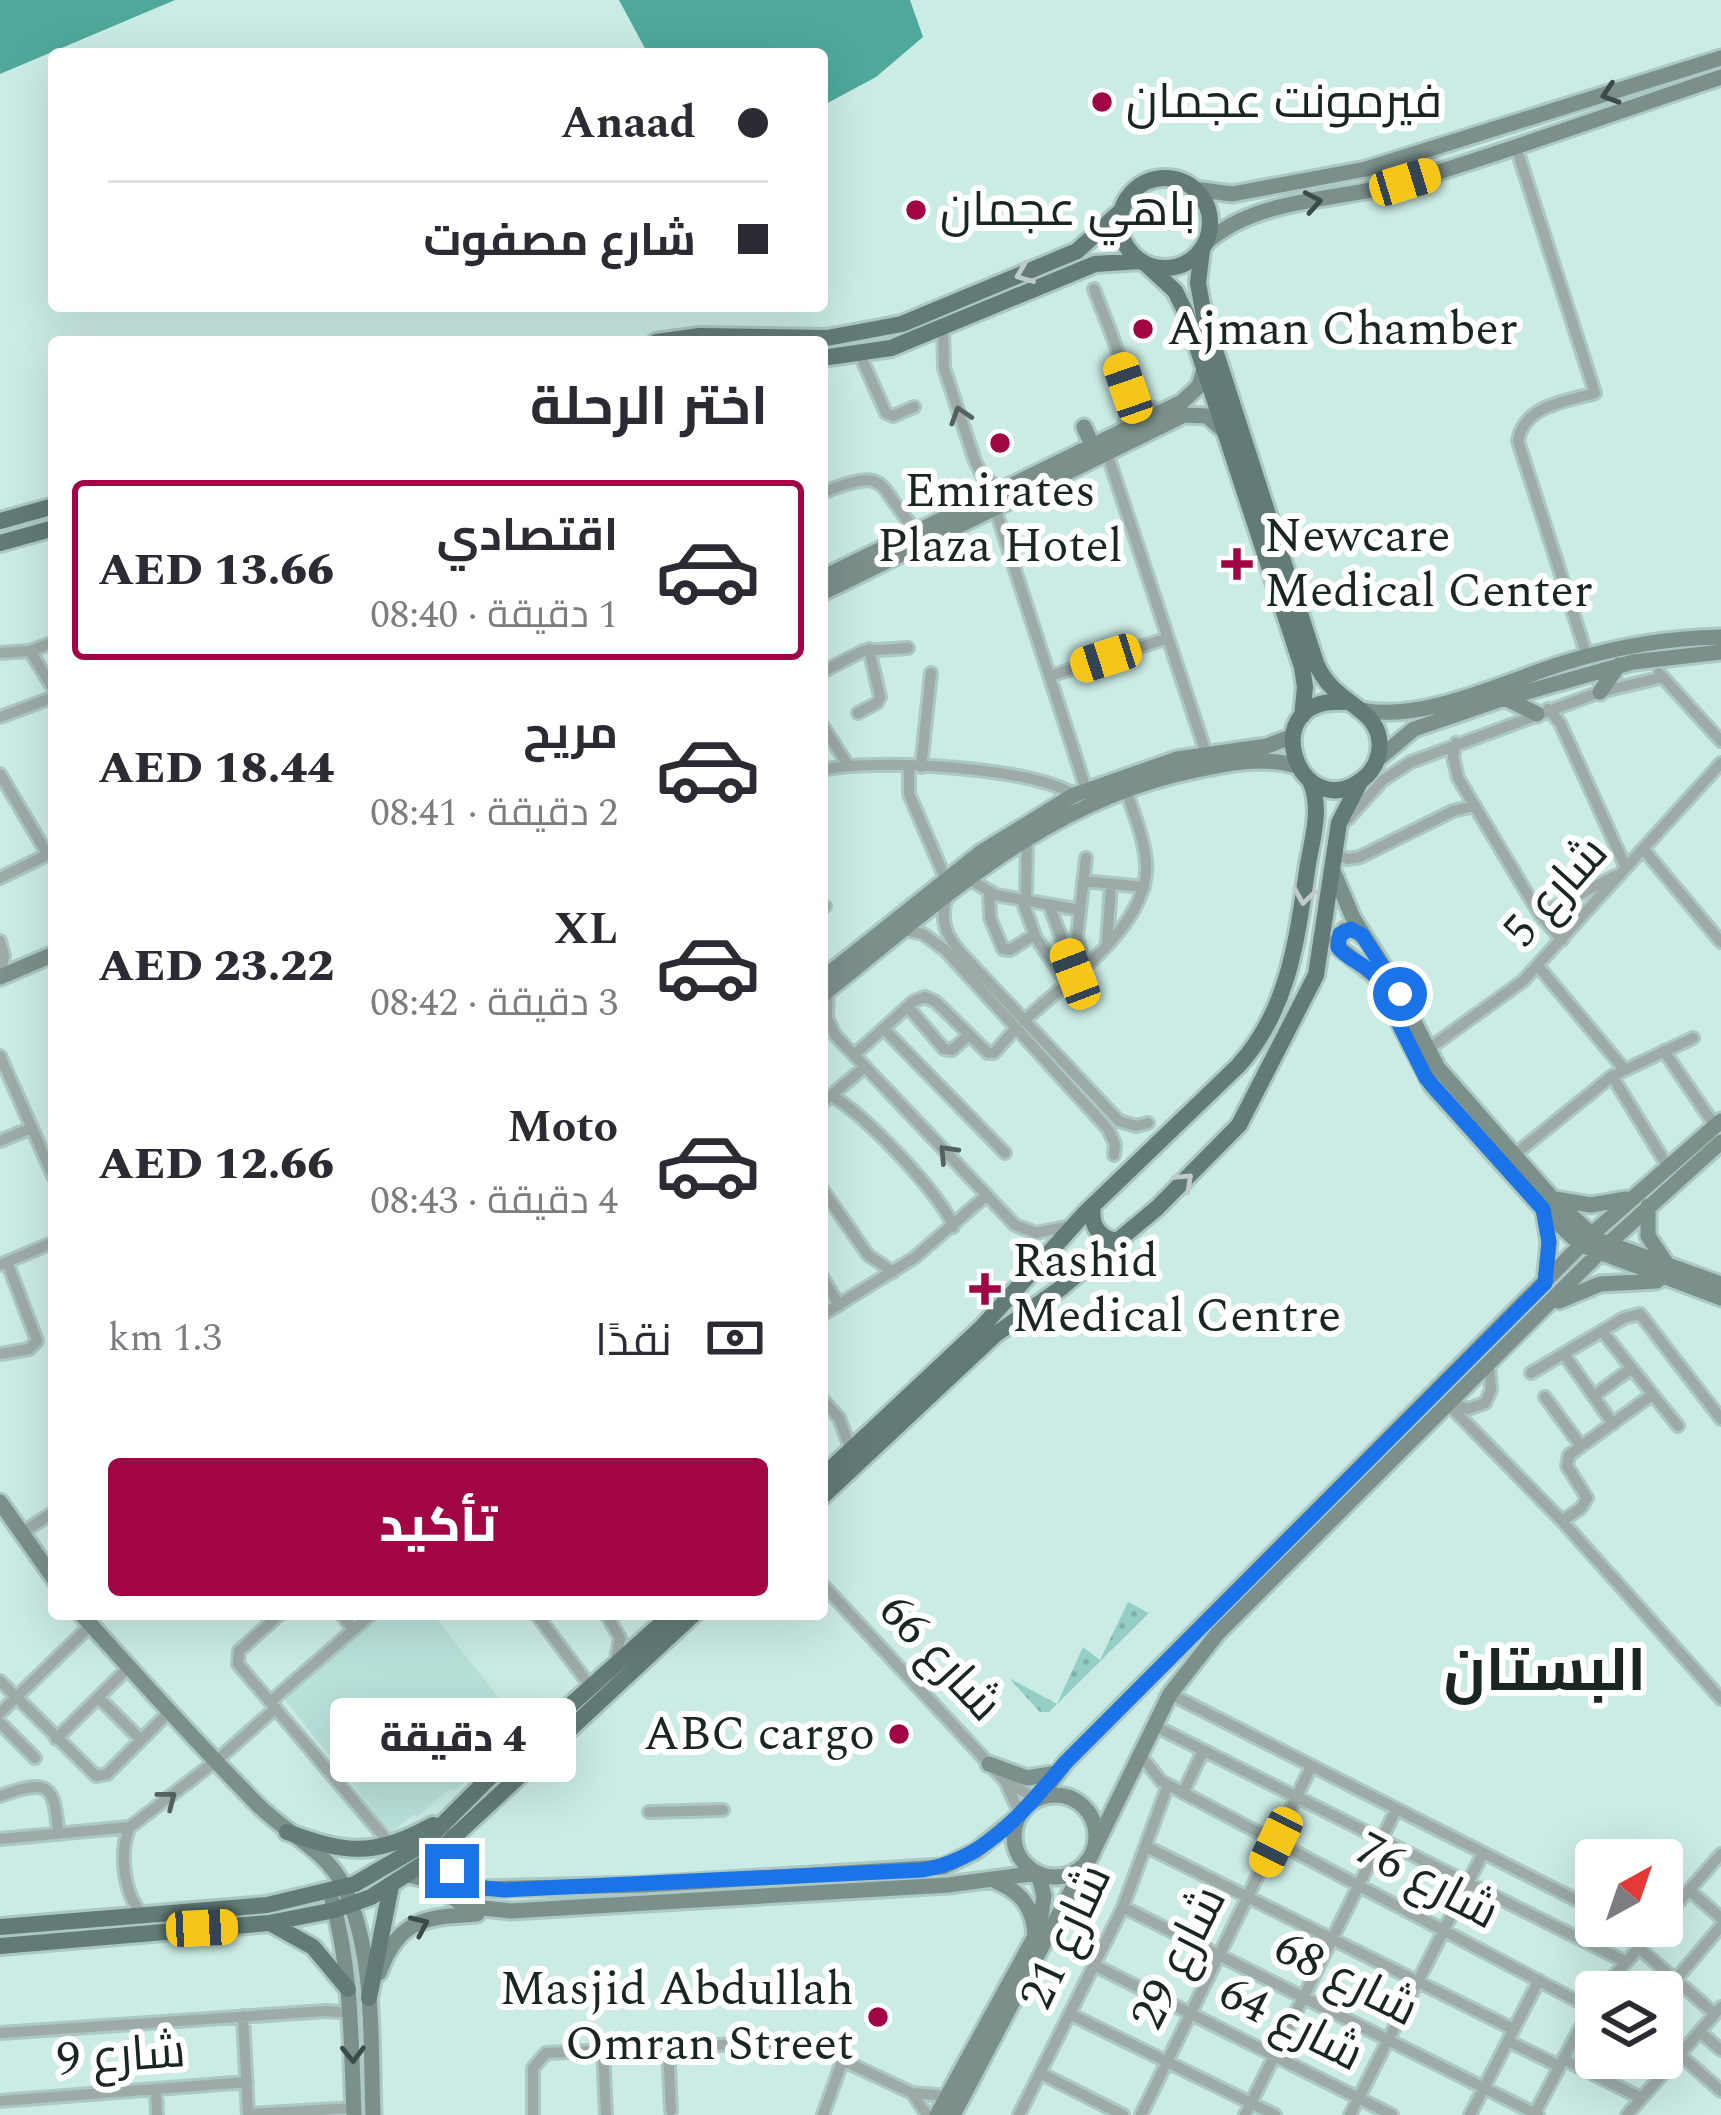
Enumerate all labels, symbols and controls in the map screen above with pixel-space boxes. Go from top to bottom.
place label: فيرمونت عجمان [1126,66,1442,139]
one-way arrow [1600,79,1621,104]
text: Anaad [561,89,696,158]
marker: فيرمونت عجمان [1089,89,1115,115]
car [1365,154,1445,210]
place label: باهي عجمان [940,174,1196,247]
one-way arrow [1303,190,1323,216]
marker: باهي عجمان [903,197,929,223]
text: شارع مصفوت [424,207,696,276]
one-way arrow [1015,260,1036,284]
place label: Ajman Chamber [1167,293,1518,366]
marker: Ajman Chamber [1130,316,1156,342]
car [1099,348,1157,428]
text: اختر الرحلة [530,367,768,449]
one-way arrow [949,405,974,426]
marker: Emirates Plaza Hotel [987,430,1013,456]
place label: Emirates Plaza Hotel [877,455,1123,583]
place label: Newcare Medical Center [1264,500,1593,628]
text: اقتصادي [437,502,618,571]
icon: car [654,516,762,624]
text: AED 13.66 [98,536,334,605]
marker: Newcare Medical Center [1221,548,1253,580]
text: 1 دقيقة · 08:40 [370,586,618,645]
car [1066,630,1146,686]
text: مريح [523,700,618,769]
icon: car [654,714,762,822]
text: AED 18.44 [98,734,334,803]
text: 2 دقيقة · 08:41 [370,784,618,843]
street label: شارع 5 [1486,820,1626,964]
one-way arrow [1292,886,1318,905]
text: XL [554,895,618,964]
icon: car [654,912,762,1020]
text: AED 23.22 [98,932,334,1001]
car [1045,934,1105,1014]
route start [1373,967,1427,1021]
text: 3 دقيقة · 08:42 [370,974,618,1033]
text: Moto [507,1093,618,1162]
icon: car [654,1110,762,1218]
text: AED 12.66 [98,1130,334,1199]
one-way arrow [940,1146,962,1167]
text: 4 دقيقة · 08:43 [370,1172,618,1231]
one-way arrow [1171,1174,1193,1196]
place label: Rashid Medical Centre [1012,1225,1341,1353]
marker: Rashid Medical Centre [969,1273,1001,1305]
icon: cash [702,1305,768,1371]
text: نقدًا [595,1307,672,1376]
text: 1.3 km [108,1309,222,1368]
button: تأكيد [108,1458,768,1596]
street label: شارع 66 [861,1577,1019,1739]
district label: البستان [1444,1626,1646,1718]
callout: 4 دقيقة [329,1697,575,1781]
place label: ABC cargo [643,1698,875,1771]
text: 4 دقيقة [380,1710,526,1769]
marker: ABC cargo [886,1721,912,1747]
one-way arrow [154,1792,176,1813]
car [1244,1802,1308,1882]
street label: شارع 76 [1342,1813,1512,1949]
north arrow [1575,1839,1683,1947]
map controls [1575,1839,1683,2079]
route end [425,1844,479,1898]
street label: شارع 21 [1001,1852,1131,2022]
street label: شارع 29 [1112,1873,1246,2043]
car [165,1908,239,1948]
street label: شارع 68 [1261,1912,1431,2046]
one-way arrow [407,1915,429,1939]
place label: Masjid Abdullah Omran Street [500,1953,854,2081]
street label: شارع 64 [1206,1957,1376,2091]
button: layers [1575,1971,1683,2079]
marker: Masjid Abdullah Omran Street [865,2004,891,2030]
street label: شارع 9 [54,2015,188,2097]
one-way arrow [339,2045,365,2064]

